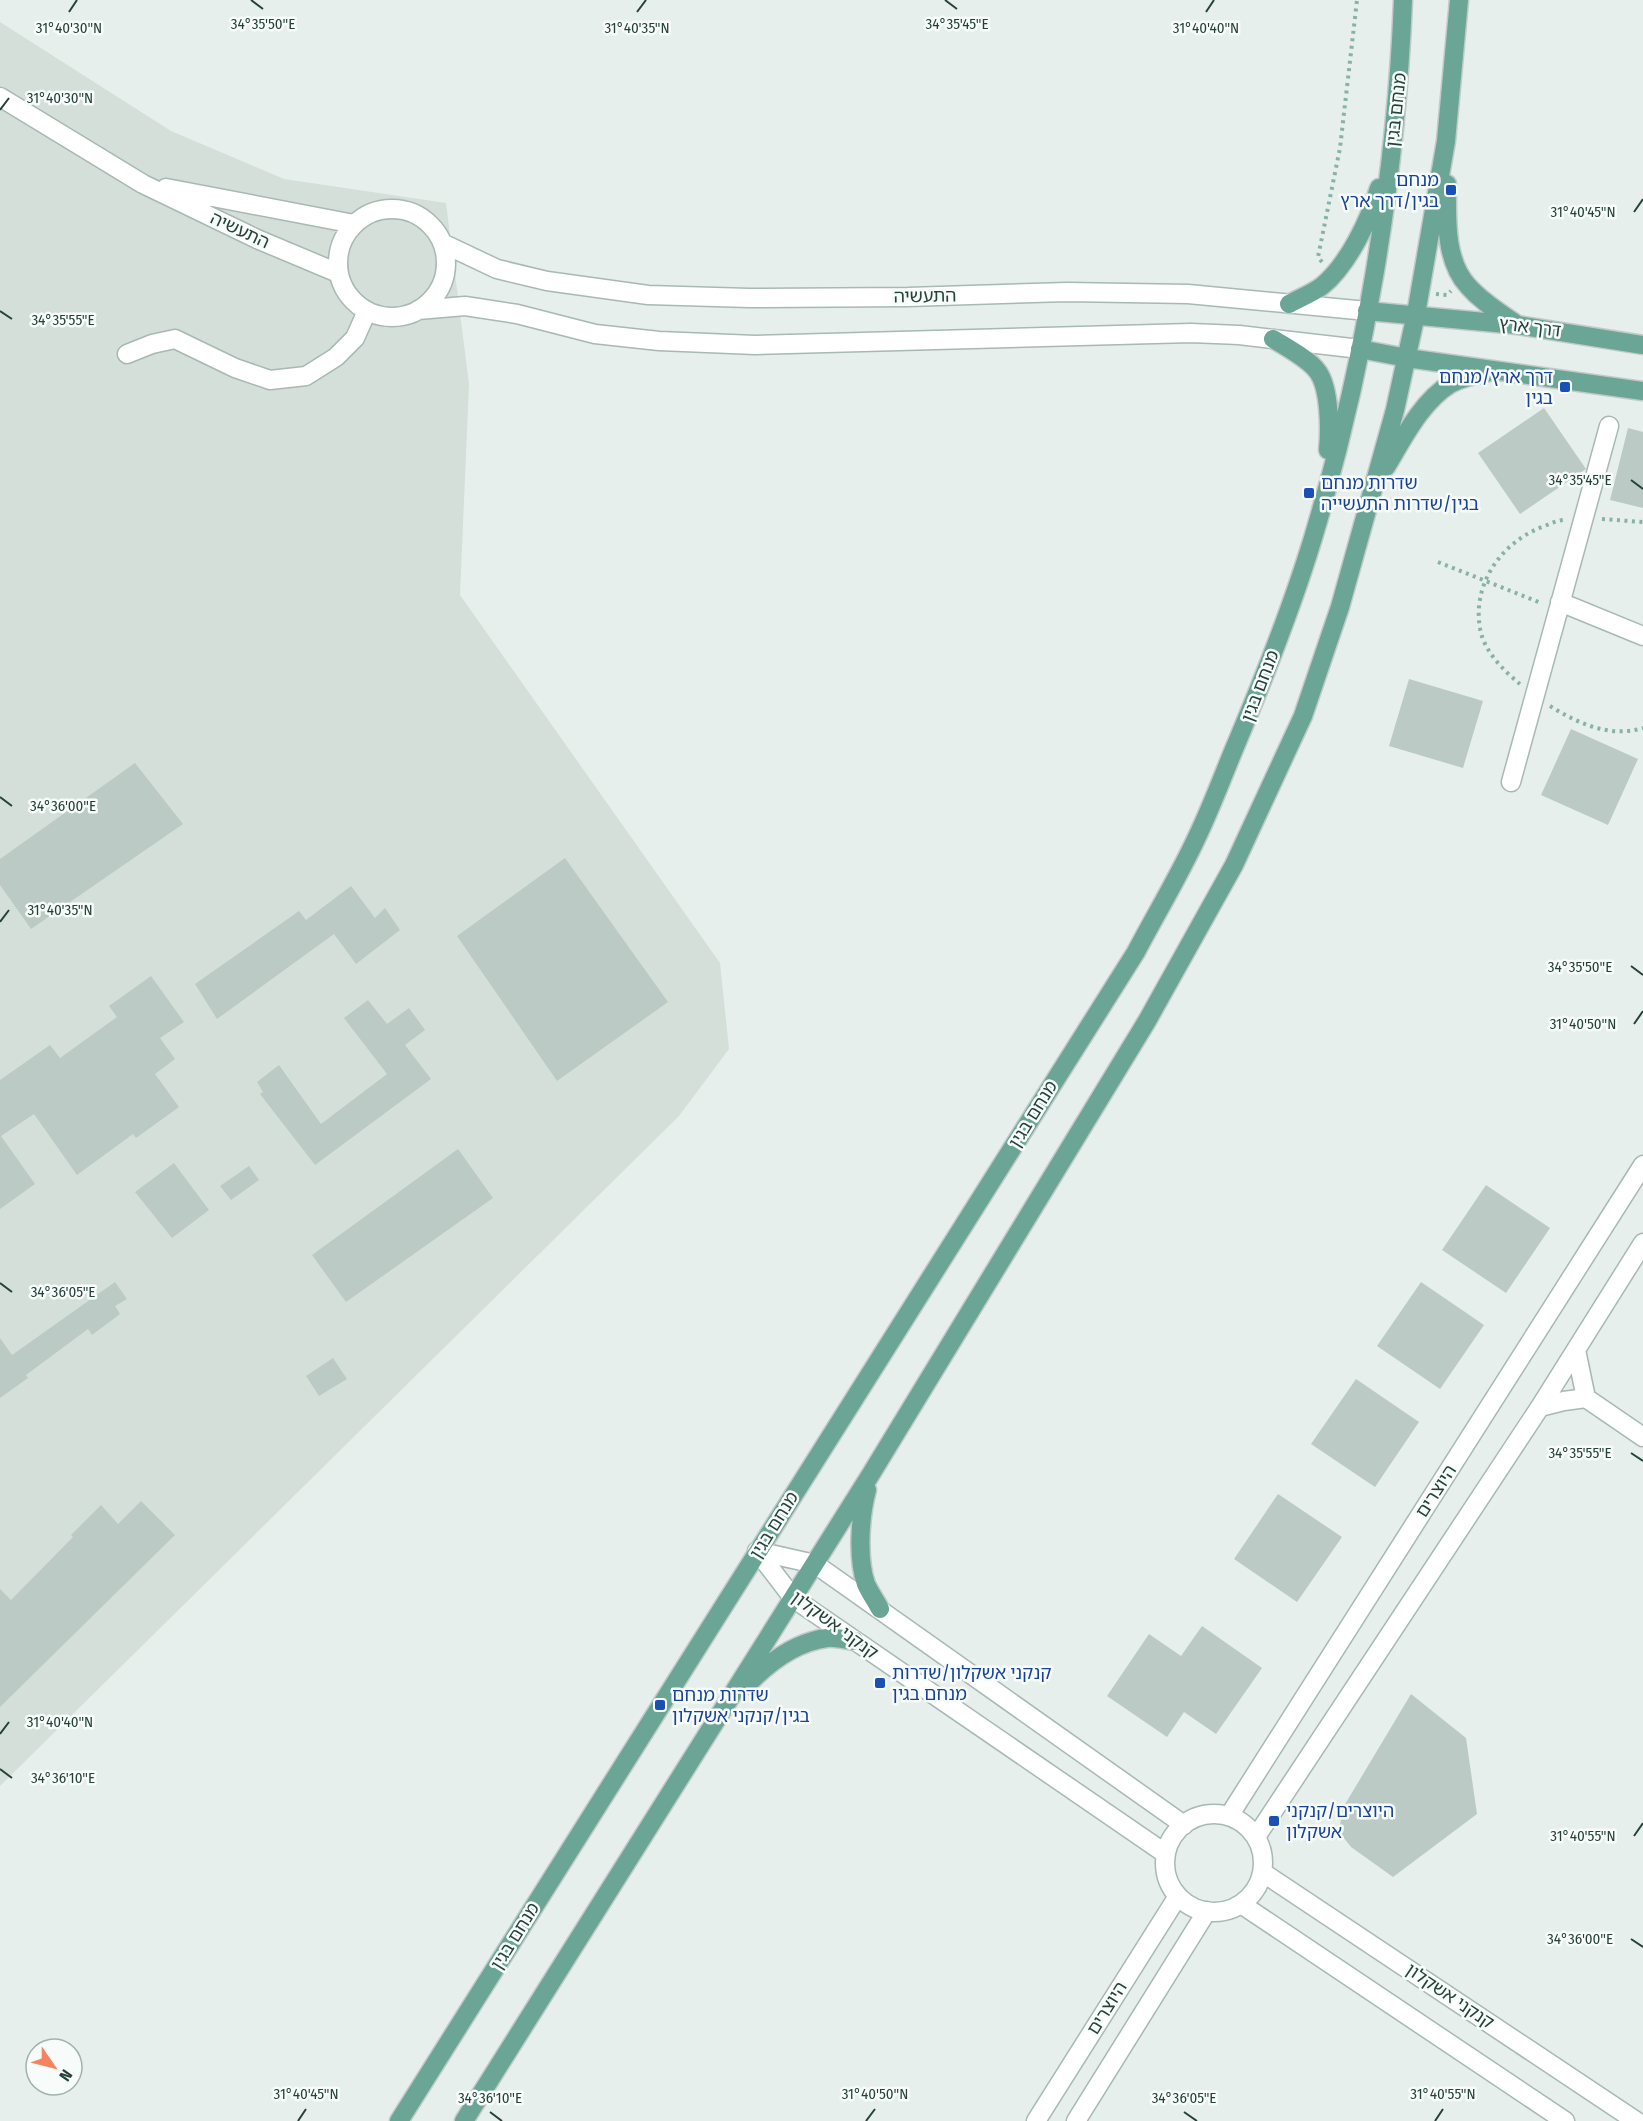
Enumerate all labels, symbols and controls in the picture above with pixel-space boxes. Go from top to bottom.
text: 34°35'50"E [231,15,295,33]
text: 34°35'45"E [926,15,988,33]
text: 31°40'30"N [36,19,102,37]
text: 31°40'35"N [604,19,670,37]
text: 31°40'40"N [1173,19,1239,37]
street label: מנחם בגין [1381,72,1411,148]
text: 31°40'30"N [27,89,93,107]
place label: מנחם בגין/דרך ארץ [1340,169,1439,212]
marker: מנחם בגין/דרך ארץ [1444,183,1458,197]
text: 31°40'45"N [1551,203,1615,221]
street label: התעשיה [207,207,273,253]
street label: התעשיה [893,284,957,308]
text: 34°35'55"E [31,311,95,329]
street label: דרך ארץ [1498,312,1563,342]
place label: דרך ארץ/מנחם בגין [1439,366,1553,409]
marker: דרך ארץ/מנחם בגין [1558,380,1572,394]
text: 34°35'45"E [1549,471,1611,489]
place label: שדרות מנחם בגין/שדרות התעשייה [1321,472,1479,515]
marker: שדרות מנחם בגין/שדרות התעשייה [1302,486,1316,500]
street label: מנחם בגין [1236,647,1284,725]
text: 34°36'00"E [30,797,96,815]
text: 31°40'35"N [27,901,93,919]
text: 34°35'50"E [1548,958,1612,976]
text: 31°40'50"N [1550,1015,1616,1033]
street label: מנחם בגין [1004,1076,1062,1152]
text: 34°36'05"E [31,1283,95,1301]
text: 34°35'55"E [1548,1444,1612,1462]
street label: היוצרים [1411,1460,1461,1522]
street label: מנחם בגין [745,1487,803,1563]
street label: קנקני אשקלון [787,1586,883,1664]
place label: קנקני אשקלון/שדרות מנחם בגין [892,1662,1052,1705]
marker: קנקני אשקלון/שדרות מנחם בגין [873,1676,887,1690]
place label: שדרות מנחם בגין/קנקני אשקלון [672,1684,810,1727]
marker: שדרות מנחם בגין/קנקני אשקלון [653,1698,667,1712]
text: 31°40'40"N [27,1713,93,1731]
text: 34°36'10"E [31,1769,95,1787]
place label: היוצרים/קנקני אשקלון [1286,1800,1394,1843]
marker: היוצרים/קנקני אשקלון [1267,1814,1281,1828]
text: 31°40'55"N [1550,1827,1616,1845]
street label: מנחם בגין [486,1898,544,1974]
text: 34°36'00"E [1547,1930,1613,1948]
street label: קנקני אשקלון [1402,1958,1498,2034]
street label: היוצרים [1082,1977,1132,2039]
north arrow [24,2037,84,2097]
text: N [55,2066,76,2085]
text: 31°40'45"N [274,2085,338,2103]
text: 31°40'50"N [842,2085,908,2103]
text: 31°40'55"N [1410,2085,1476,2103]
text: 34°36'10"E [458,2089,522,2107]
text: 34°36'05"E [1152,2089,1216,2107]

